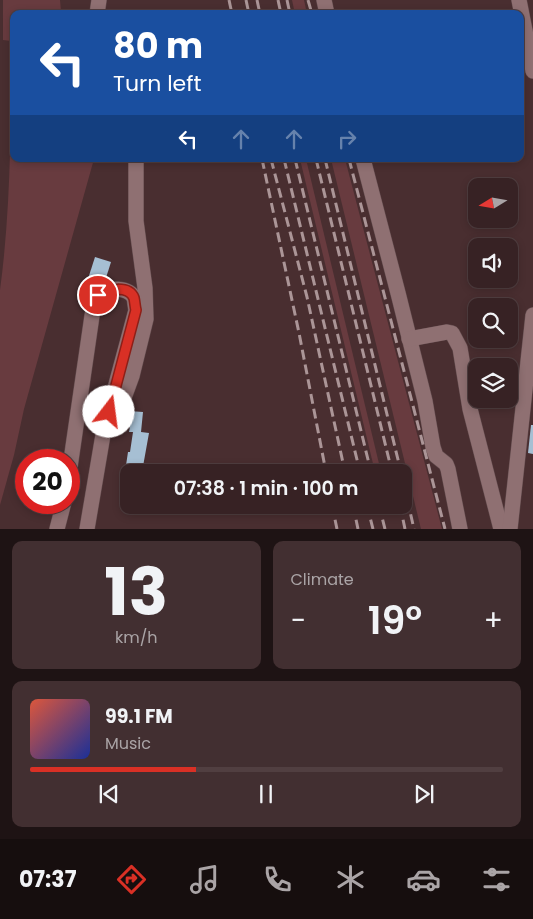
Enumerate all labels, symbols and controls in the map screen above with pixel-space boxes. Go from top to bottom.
text: 80 m [113,21,203,70]
icon: left [30,30,95,95]
text: Turn left [113,68,201,99]
icon: left [174,125,202,153]
icon: ahead [227,125,255,153]
icon: ahead [280,125,308,153]
icon: right [333,125,361,153]
north arrow [468,178,518,228]
map controls [468,178,518,408]
button: sound [468,238,518,288]
pin [77,274,119,316]
icon: arrive [84,281,112,309]
button: search [468,298,518,348]
button: layers [468,358,518,408]
position arrow [82,385,134,437]
speed limit sign: 20 [15,449,80,514]
text: 07:38 · 1 min · 100 m [174,475,358,502]
text: 13 [104,547,168,638]
text: Climate [291,568,354,591]
text: 19° [368,594,422,647]
text: − [291,601,306,640]
text: + [484,601,503,640]
text: km/h [115,626,158,649]
text: 99.1 FM [105,703,173,730]
text: Music [105,732,151,755]
icon: previous [95,780,123,808]
icon: pause [252,780,280,808]
icon: next [410,780,438,808]
icon: directions [114,862,149,897]
icon: music [187,862,222,897]
icon: phone [260,862,295,897]
icon: climate [333,862,368,897]
icon: car [406,862,441,897]
icon: filters [479,862,514,897]
text: 07:37 [19,864,76,895]

